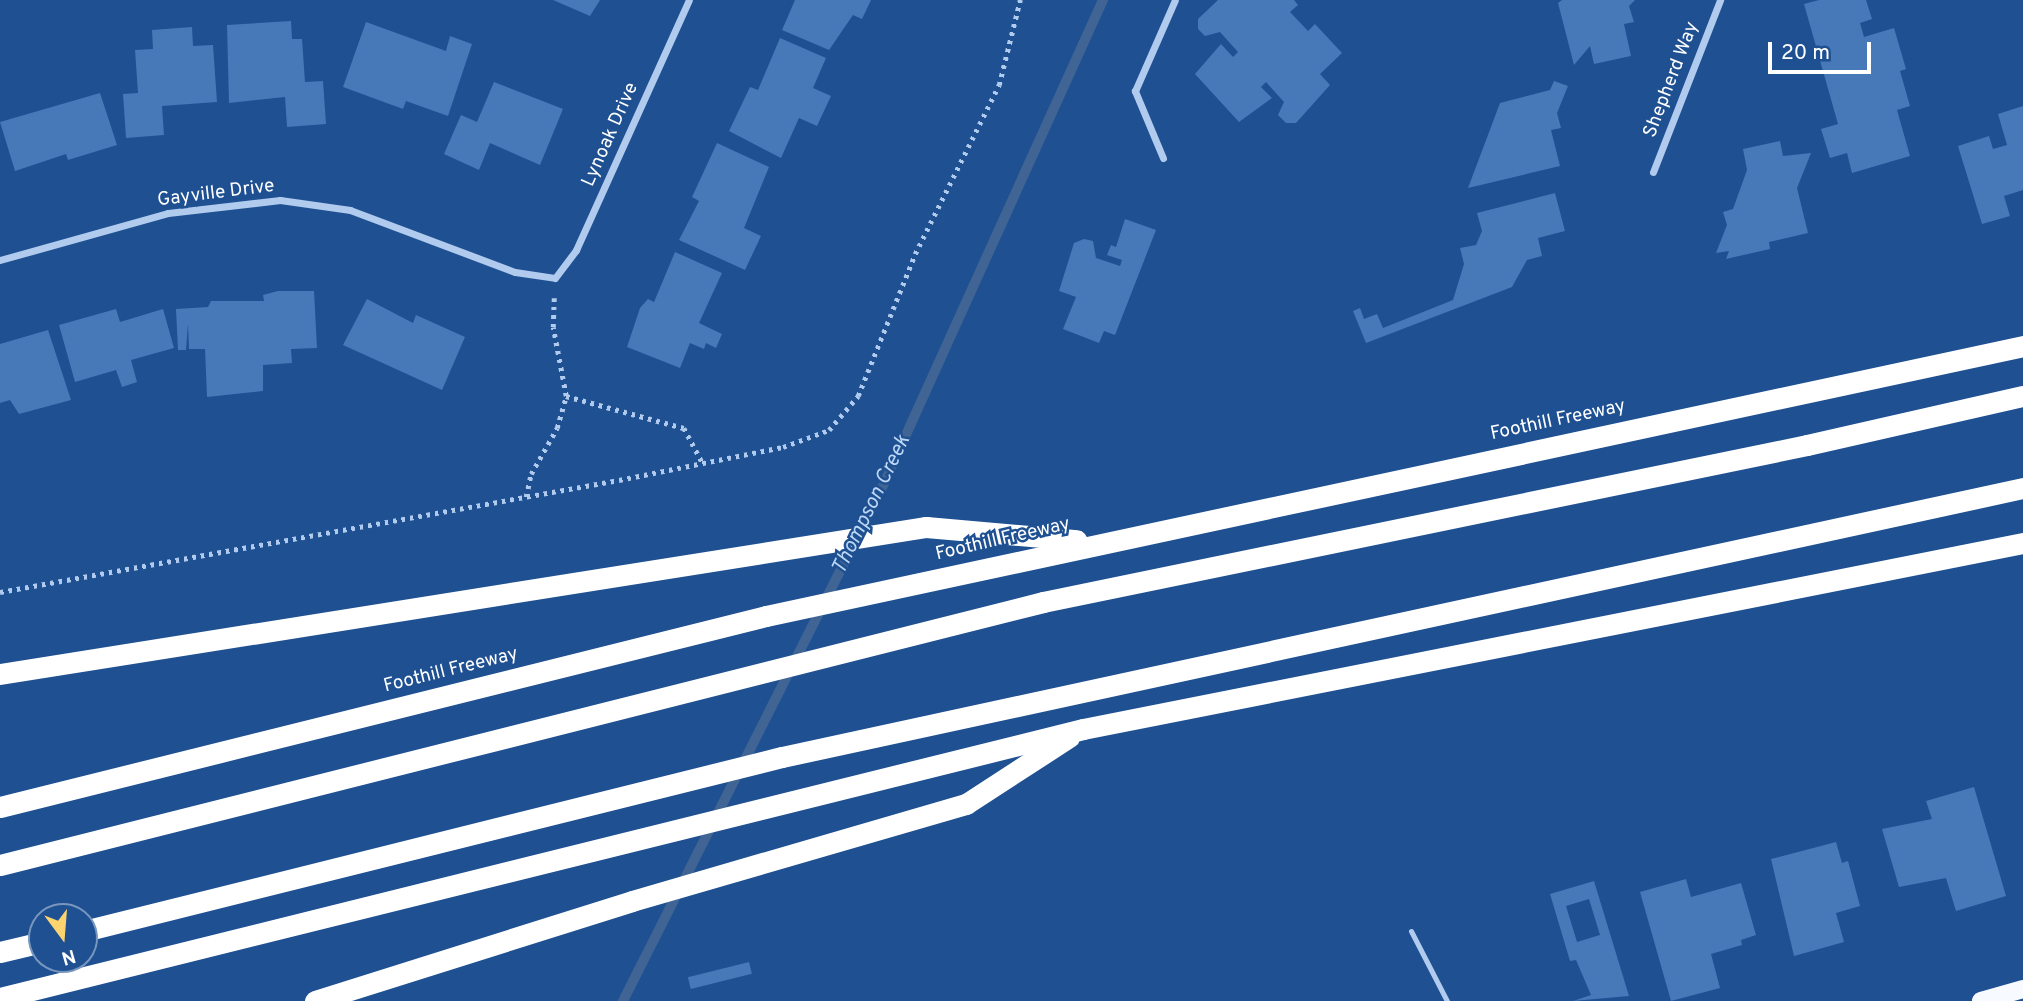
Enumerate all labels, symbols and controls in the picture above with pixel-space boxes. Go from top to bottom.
street label: Shepherd Way [1639,19,1705,141]
scale bar [1771,28,1874,72]
text: 20 m [1781,40,1830,67]
street label: Lynoak Drive [578,79,644,191]
street label: Gayville Drive [156,176,276,212]
street label: Foothill Freeway [1488,396,1628,446]
water label: Thompson Creek [827,431,917,579]
street label: Foothill Freeway [934,513,1072,567]
street label: Foothill Freeway [382,643,520,699]
north arrow [28,903,98,973]
text: N [58,943,78,970]

